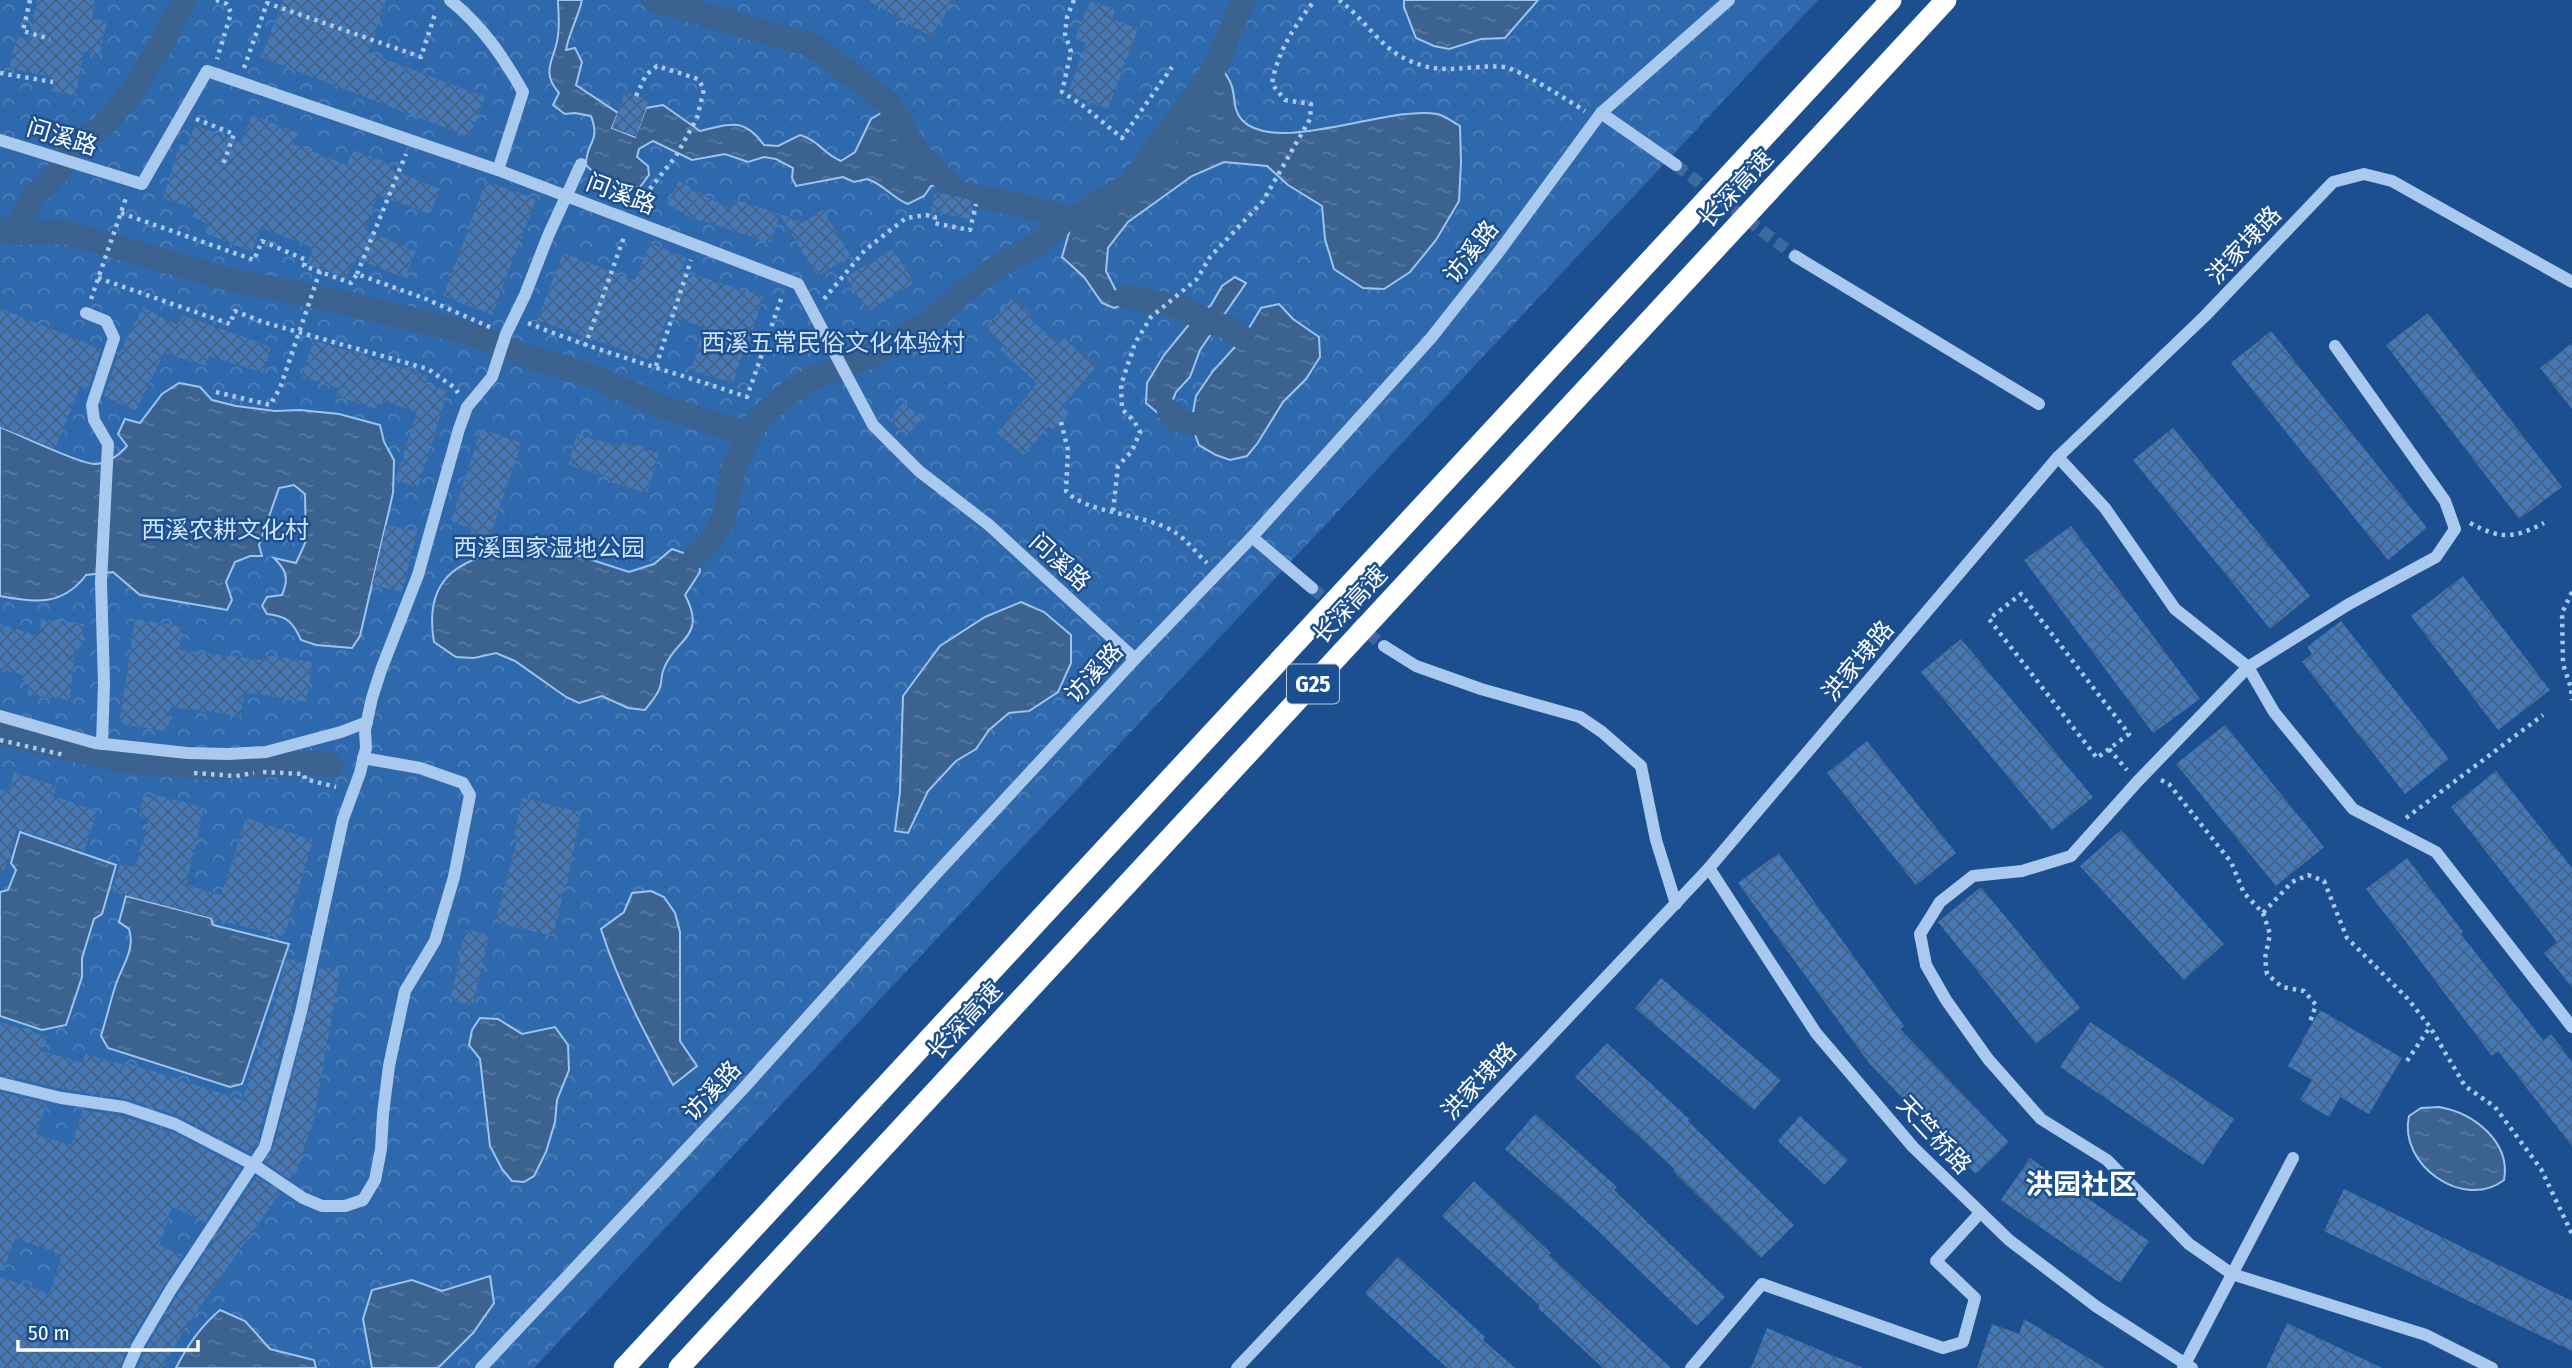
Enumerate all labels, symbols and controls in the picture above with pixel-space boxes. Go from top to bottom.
street label: 问溪路 [23,113,101,161]
street label: 长深高速 [1693,144,1779,234]
street label: 问溪路 [582,168,660,220]
street label: 洪家埭路 [2201,200,2287,290]
street label: 访溪路 [1438,215,1504,289]
park label: 西溪五常民俗文化体验村 [701,329,965,357]
park label: 西溪农耕文化村 [141,516,309,544]
street label: 问溪路 [1024,528,1096,596]
park label: 西溪国家湿地公园 [453,534,645,562]
street label: 长深高速 [1307,560,1393,650]
street label: 洪家埭路 [1816,615,1900,707]
street label: 访溪路 [1059,637,1129,709]
road number: G25 [1287,664,1339,704]
street label: 长深高速 [922,976,1008,1066]
street label: 洪家埭路 [1436,1036,1522,1126]
street label: 访溪路 [677,1055,747,1127]
street label: 天竺桥路 [1891,1090,1977,1180]
district label: 洪园社区 [2025,1168,2137,1201]
scale bar [18,1308,198,1352]
text: 50 m [28,1320,70,1346]

